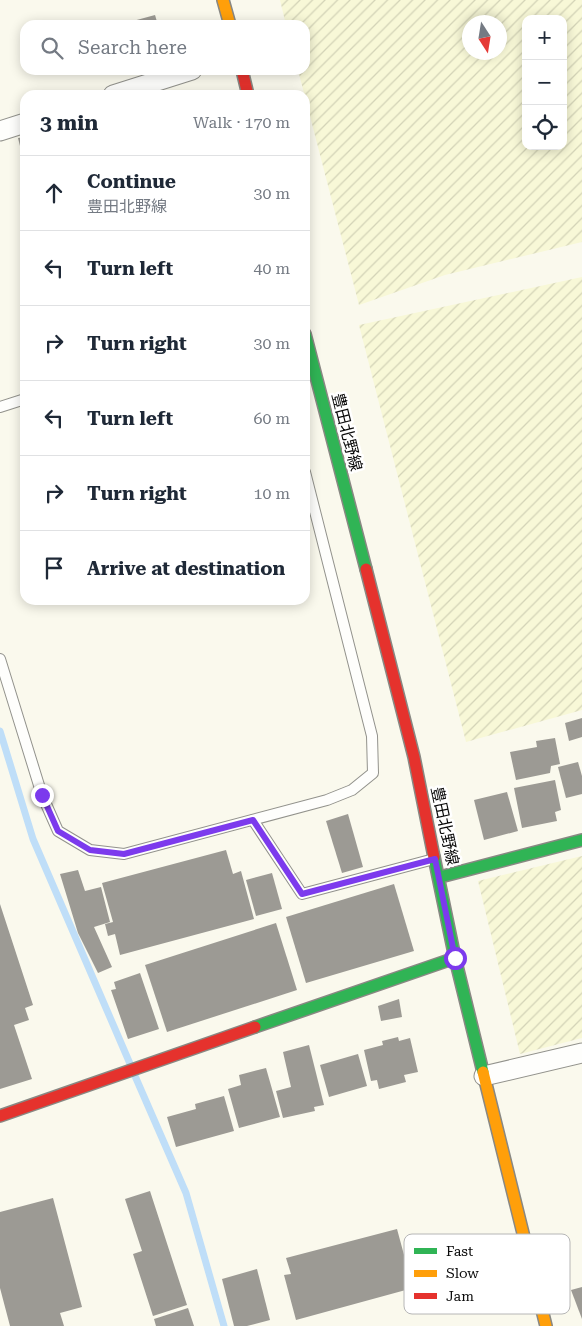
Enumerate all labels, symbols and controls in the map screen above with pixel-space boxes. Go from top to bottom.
north arrow [462,15,507,60]
map controls [522,15,567,150]
button: + [522,15,567,60]
search box [20,20,310,75]
icon: search [38,34,66,62]
text: Search here [78,36,187,59]
button: − [522,60,567,105]
button: locate [522,105,567,150]
text: 3 min [40,111,98,135]
text: Walk · 170 m [193,113,290,132]
text: Continue [87,170,176,193]
icon: ahead [40,179,68,207]
text: 30 m [253,184,290,203]
text: 豊田北野線 [87,197,167,216]
icon: left [40,254,68,282]
text: Turn left [87,257,173,280]
text: 40 m [253,259,290,278]
icon: right [40,329,68,357]
text: Turn right [87,332,187,355]
text: 30 m [253,334,290,353]
street label: 豊田北野線 [328,391,366,473]
icon: left [40,404,68,432]
text: Turn left [87,407,173,430]
text: 60 m [253,409,290,428]
icon: right [40,479,68,507]
text: Turn right [87,482,187,505]
text: 10 m [253,484,290,503]
icon: arrive [40,554,68,582]
text: Arrive at destination [87,557,285,580]
route end [31,784,54,807]
street label: 豊田北野線 [427,785,463,867]
route start [444,947,467,970]
legend [404,1234,570,1314]
text: Fast [446,1243,473,1259]
text: Slow [446,1265,479,1281]
text: Jam [446,1288,474,1304]

